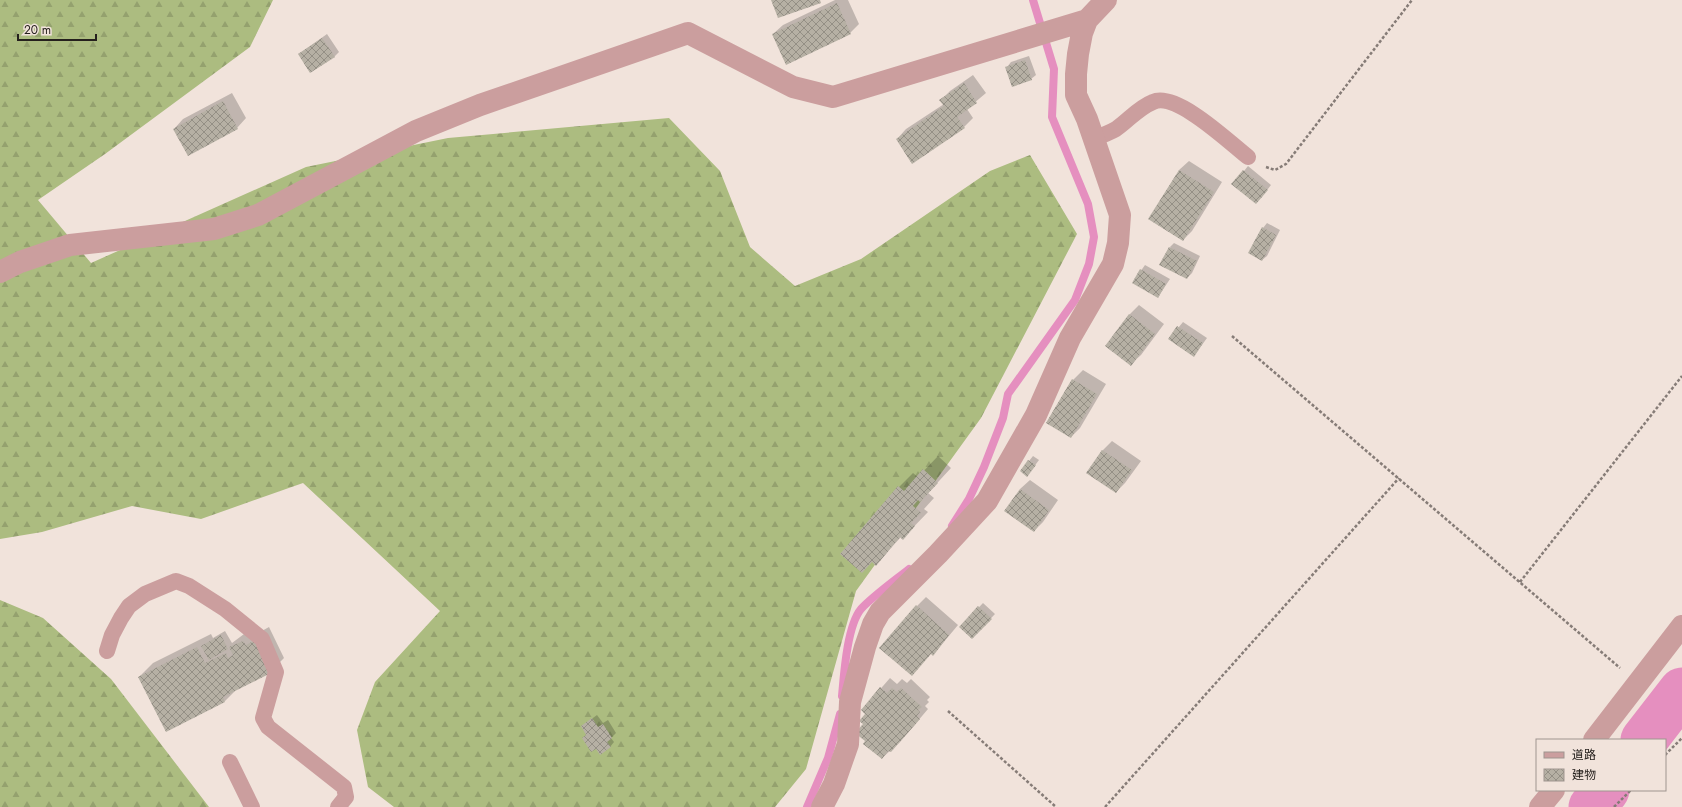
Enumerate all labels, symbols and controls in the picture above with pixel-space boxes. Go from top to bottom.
scale bar [18,16,96,42]
text: 20 m [24,21,51,39]
legend [1536,739,1666,791]
text: 道路 [1572,746,1596,764]
text: 建物 [1572,766,1596,784]

